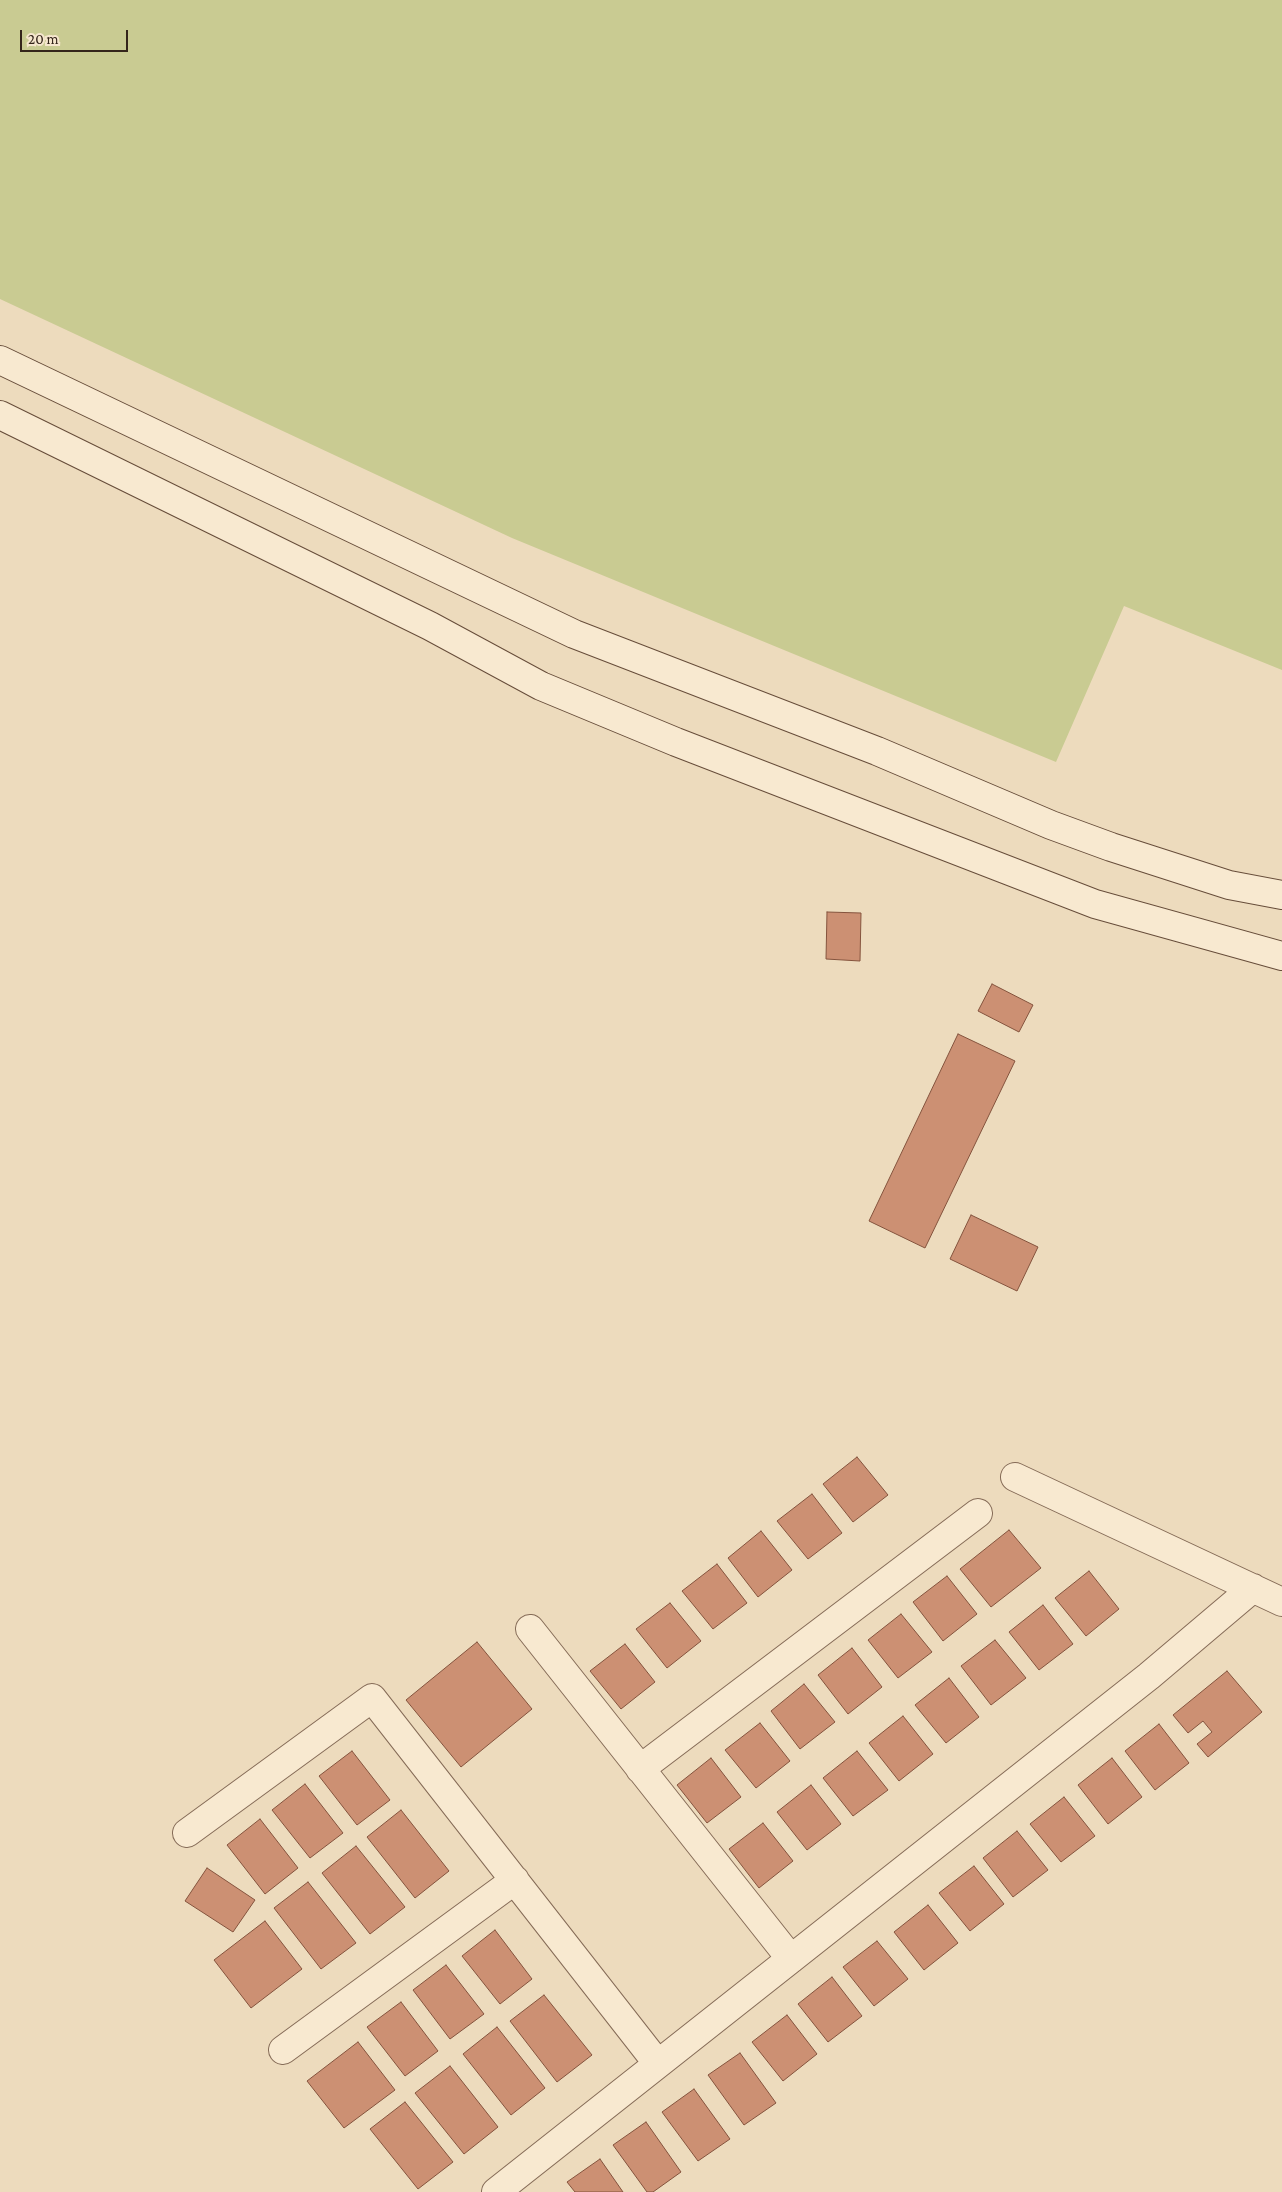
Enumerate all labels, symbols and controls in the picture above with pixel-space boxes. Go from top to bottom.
scale bar [22,20,130,52]
text: 20 m [28,31,59,47]

